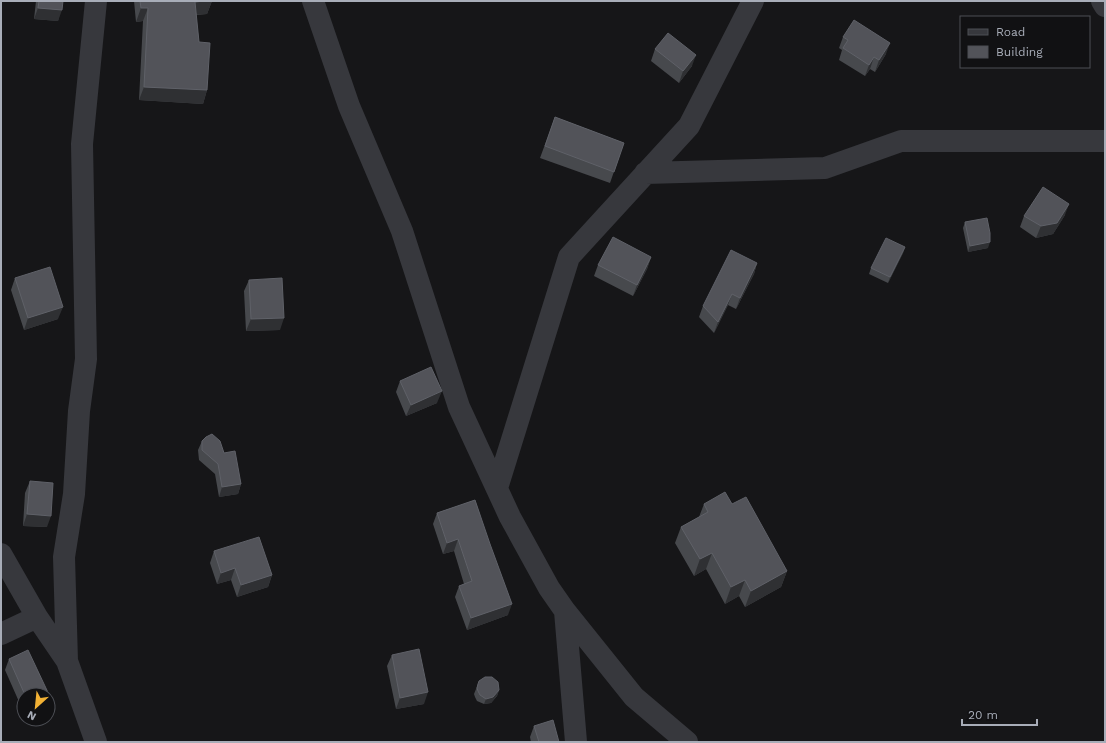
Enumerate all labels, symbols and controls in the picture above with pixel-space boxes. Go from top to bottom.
legend [960,16,1090,68]
text: Road [996,25,1025,39]
text: Building [996,45,1043,59]
north arrow [16,687,56,727]
scale bar [962,701,1037,727]
text: N [25,708,38,723]
text: 20 m [968,708,998,722]

